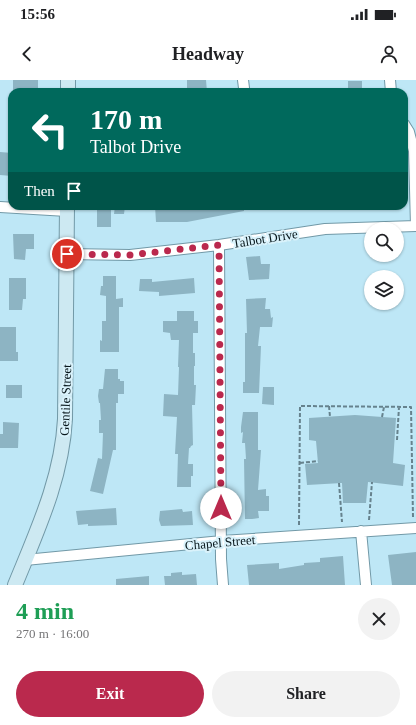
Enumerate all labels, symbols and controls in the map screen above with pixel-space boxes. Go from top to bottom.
text: 15:56 [20,6,55,22]
icon: back [16,43,38,65]
icon: person [378,43,400,65]
text: Headway [172,44,244,64]
icon: left [24,104,76,156]
text: 170 m [90,104,162,135]
text: Talbot Drive [90,137,181,157]
icon: arrive [63,180,85,202]
text: Then [24,183,55,199]
map controls [364,222,404,310]
button: search [364,222,404,262]
street label: Talbot Drive [231,226,299,251]
pin [50,237,84,271]
icon: arrive [56,243,78,265]
button: layers [364,270,404,310]
street label: Gentile Street [57,363,74,436]
position arrow [200,487,242,529]
street label: Chapel Street [184,532,256,553]
text: 4 min [16,598,74,624]
button: close [358,598,400,640]
text: 270 m · 16:00 [16,626,89,641]
button: Exit [16,671,204,717]
button: Share [212,671,400,717]

